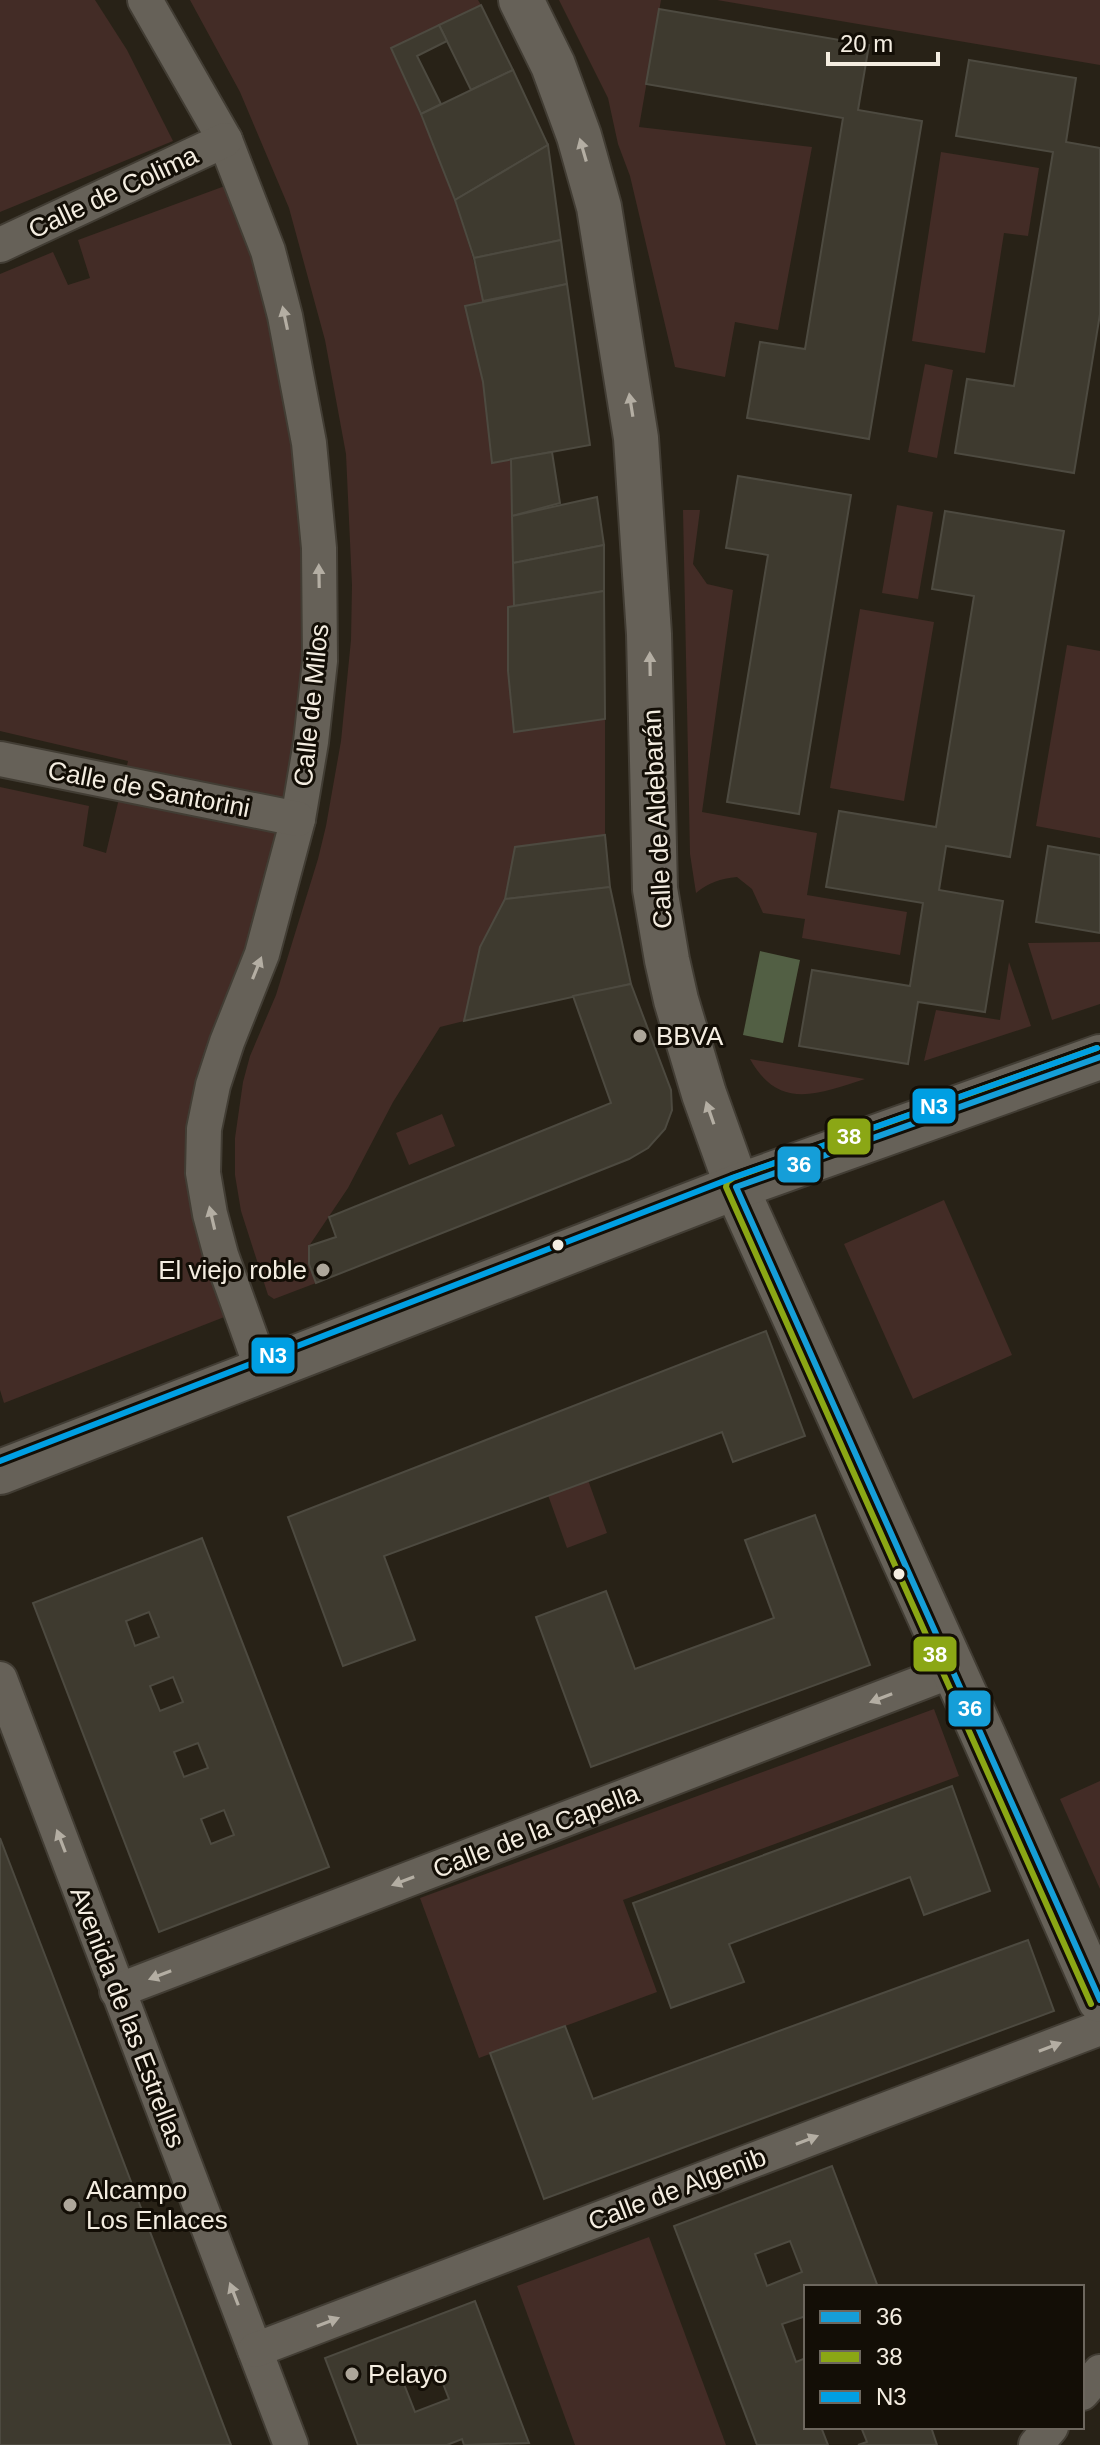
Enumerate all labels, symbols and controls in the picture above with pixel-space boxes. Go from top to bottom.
scale bar [828,16,938,66]
text: 20 m [840,30,893,57]
one-way arrow [576,137,589,161]
street label: Calle de Colima [23,139,203,244]
one-way arrow [278,306,291,331]
one-way arrow [624,392,637,417]
one-way arrow [313,563,325,588]
street label: Calle de Milos [288,622,334,788]
one-way arrow [643,651,656,676]
street label: Calle de Aldebarán [636,709,678,929]
street label: Calle de Santorini [45,755,253,823]
one-way arrow [250,956,263,980]
place label: BBVA [656,1021,724,1051]
marker: BBVA [631,1027,649,1045]
line badge: N3 [911,1087,957,1125]
text: N3 [920,1094,948,1119]
one-way arrow [704,1101,716,1125]
line badge: 38 [826,1117,872,1156]
text: 38 [837,1124,861,1149]
line badge: 36 [776,1145,822,1184]
text: 36 [787,1152,811,1177]
one-way arrow [205,1206,218,1231]
unlabelled marker [550,1237,566,1253]
place label: El viejo roble [158,1255,307,1285]
marker: El viejo roble [314,1261,332,1279]
line badge: N3 [250,1336,296,1375]
text: N3 [259,1343,287,1368]
unlabelled marker [891,1566,907,1582]
line badge: 38 [912,1635,958,1673]
text: 38 [923,1642,947,1667]
line badge: 36 [947,1689,992,1728]
one-way arrow [869,1692,893,1705]
text: 36 [958,1696,982,1721]
street label: Calle de la Capella [429,1778,644,1884]
one-way arrow [54,1829,67,1853]
one-way arrow [391,1875,415,1888]
street label: Avenida de las Estrellas [64,1882,192,2152]
one-way arrow [148,1969,172,1981]
one-way arrow [1038,2040,1062,2053]
one-way arrow [795,2133,819,2146]
street label: Calle de Algenib [584,2141,770,2237]
place label: Alcampo Los Enlaces [86,2175,228,2235]
marker: Alcampo Los Enlaces [61,2196,79,2214]
one-way arrow [227,2281,240,2305]
legend [804,2285,1084,2429]
text: 36 [876,2303,903,2330]
one-way arrow [316,2315,340,2328]
text: 38 [876,2343,903,2370]
place label: Pelayo [368,2359,448,2389]
marker: Pelayo [343,2365,361,2383]
text: N3 [876,2383,907,2410]

